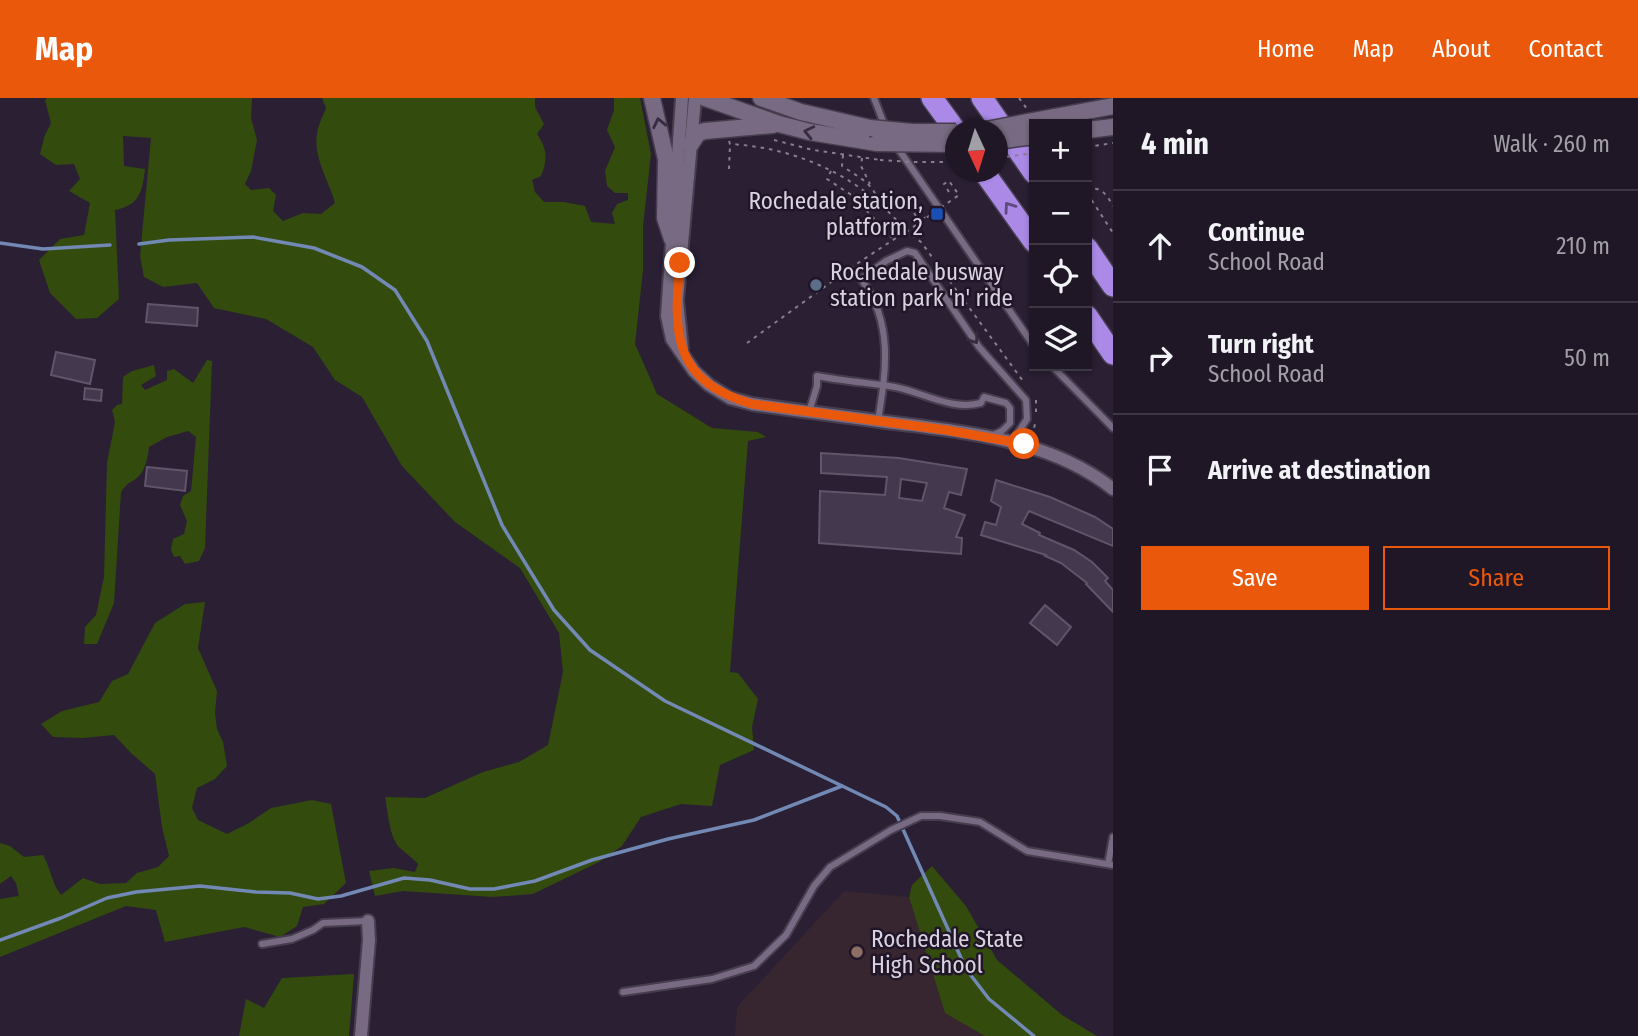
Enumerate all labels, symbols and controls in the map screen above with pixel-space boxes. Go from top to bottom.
text: Map [35,29,93,69]
text: Home [1257,35,1314,63]
text: Map [1352,35,1394,63]
text: About [1432,35,1490,63]
text: Contact [1528,35,1603,63]
one-way arrow [652,117,667,129]
north arrow [945,119,1008,182]
map controls [1029,119,1092,371]
button: + [1029,119,1092,182]
one-way arrow [803,125,815,140]
text: 4 min [1141,126,1209,162]
text: Walk · 260 m [1493,130,1610,158]
button: − [1029,182,1092,245]
place label: Rochedale station, platform 2 [748,187,923,241]
one-way arrow [1005,202,1017,215]
marker: Rochedale station, platform 2 [929,206,945,222]
text: Continue [1208,217,1305,248]
icon: ahead [1141,227,1179,265]
text: 210 m [1556,232,1610,260]
button: locate [1029,245,1092,308]
route end [664,247,695,278]
text: School Road [1208,248,1325,276]
place label: Rochedale busway station park 'n' ride [830,258,1013,312]
marker: Rochedale busway station park 'n' ride [808,277,824,293]
button: layers [1029,308,1092,371]
text: Turn right [1208,329,1314,360]
one-way arrow [966,331,978,344]
icon: right [1141,339,1179,377]
text: 50 m [1564,344,1610,372]
text: School Road [1208,360,1325,388]
route start [1008,428,1039,459]
icon: arrive [1141,451,1179,489]
text: Arrive at destination [1208,455,1431,486]
button: Save [1141,546,1369,610]
button: Share [1383,546,1610,610]
place label: Rochedale State High School [871,925,1023,979]
marker: Rochedale State High School [849,944,865,960]

